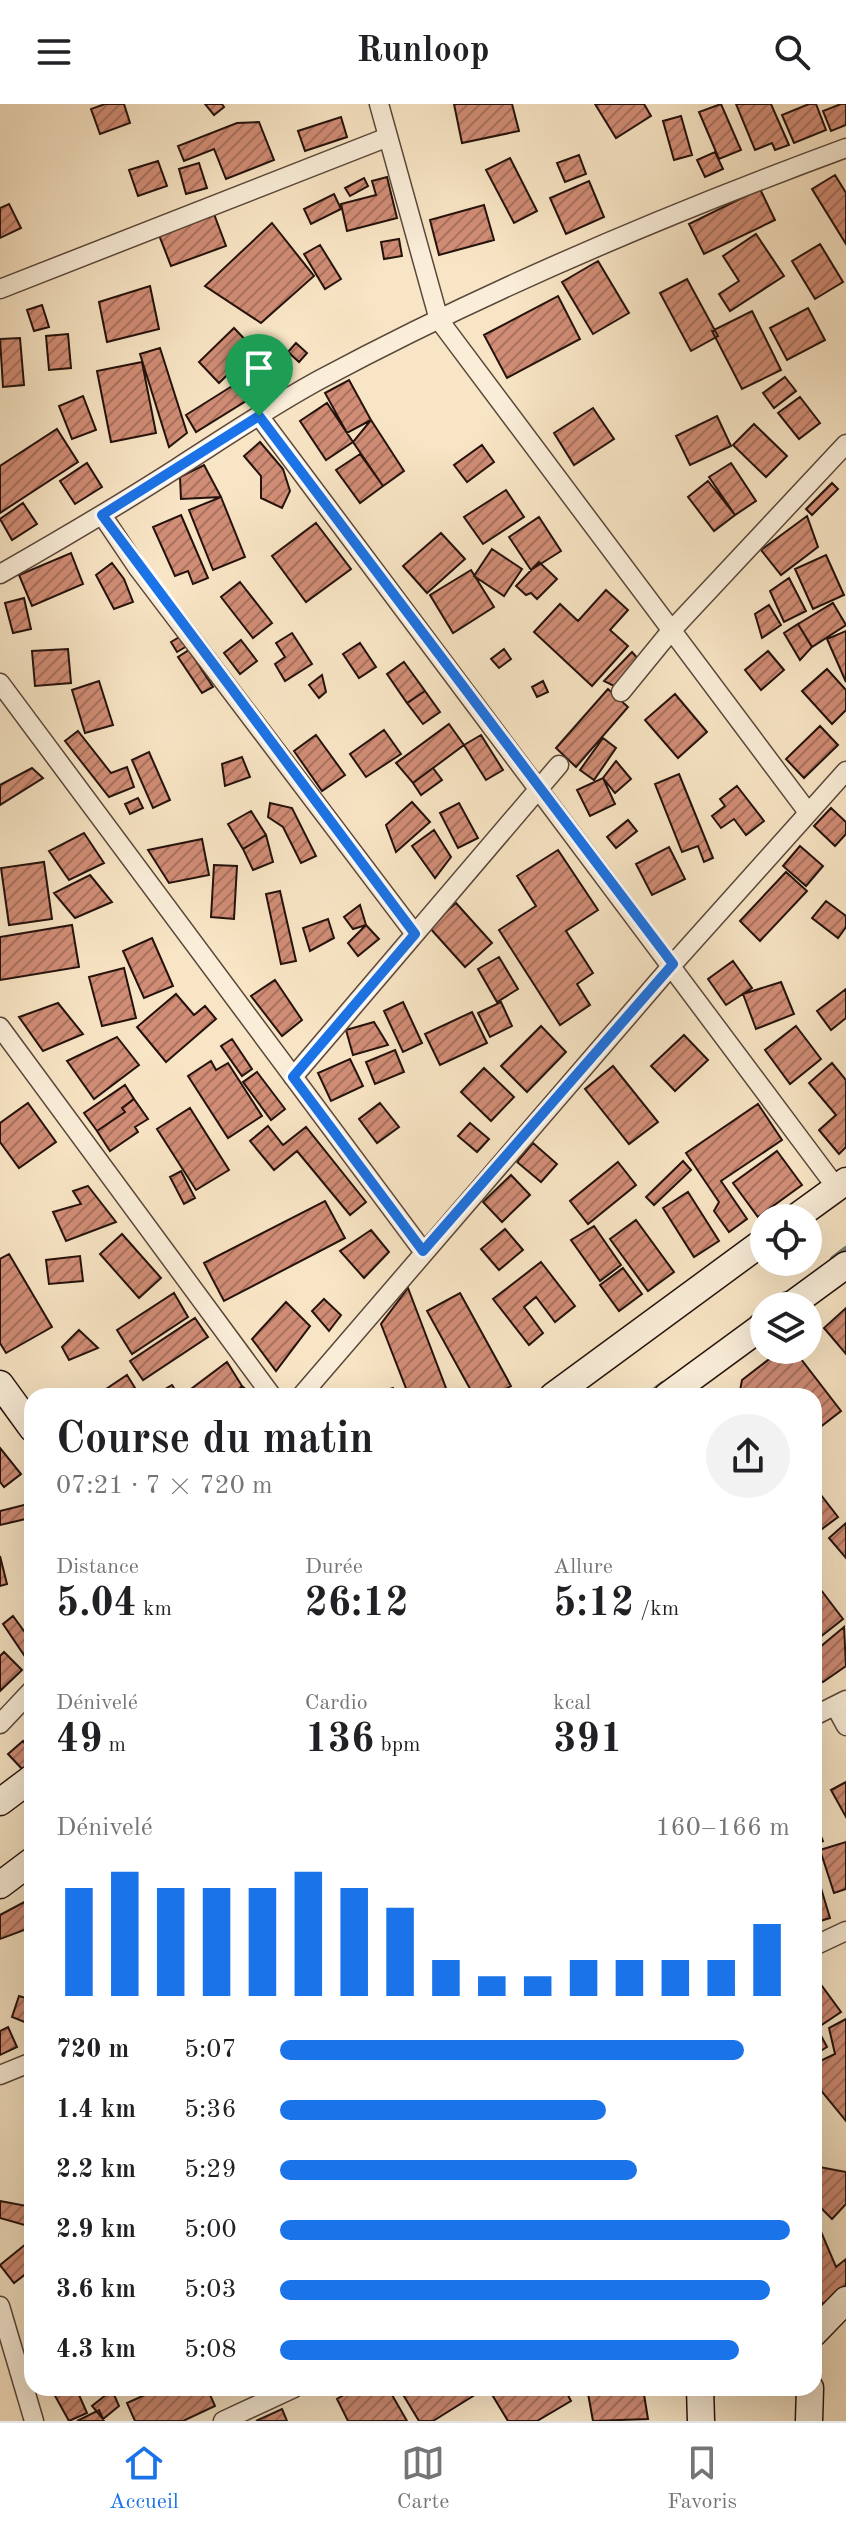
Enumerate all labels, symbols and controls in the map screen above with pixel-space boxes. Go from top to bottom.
icon: menu [32,30,76,74]
icon: search [770,30,814,74]
text: Runloop [356,34,490,70]
pin [225,334,293,416]
icon: arrive [237,346,281,390]
map controls [750,1204,822,1364]
button: locate [750,1204,822,1276]
button: layers [750,1292,822,1364]
button: share [706,1414,790,1498]
text: Course du matin [56,1418,374,1462]
text: 07:21 · 7 × 720 m [56,1473,273,1499]
text: Distance [56,1556,139,1578]
text: Durée [305,1556,363,1578]
text: Allure [553,1556,613,1578]
text: 5.04 [56,1585,137,1625]
text: 26:12 [305,1585,409,1625]
text: 5:12 [553,1585,634,1625]
text: km [137,1598,172,1620]
text: /km [634,1598,679,1620]
text: Dénivelé [56,1692,138,1714]
text: Cardio [305,1692,368,1714]
text: kcal [553,1692,591,1714]
text: 49 [56,1721,102,1761]
text: 136 [305,1721,374,1761]
text: 391 [553,1721,623,1761]
text: m [102,1734,126,1756]
text: bpm [374,1734,421,1756]
text: Dénivelé [56,1815,153,1841]
text: 160–166 m [655,1815,790,1841]
text: 720 m [56,2037,129,2063]
text: 5:07 [184,2037,237,2063]
text: 1.4 km [56,2097,136,2123]
text: 5:36 [184,2097,237,2123]
text: 2.2 km [56,2157,136,2183]
text: 5:29 [184,2157,237,2183]
text: 2.9 km [56,2217,136,2243]
text: 5:00 [184,2217,237,2243]
text: 3.6 km [56,2277,136,2303]
text: 5:03 [184,2277,237,2303]
text: 4.3 km [56,2337,136,2363]
text: 5:08 [184,2337,237,2363]
tab: Accueil [109,2441,179,2516]
tab: Carte [397,2441,449,2516]
tab: Favoris [667,2441,737,2516]

